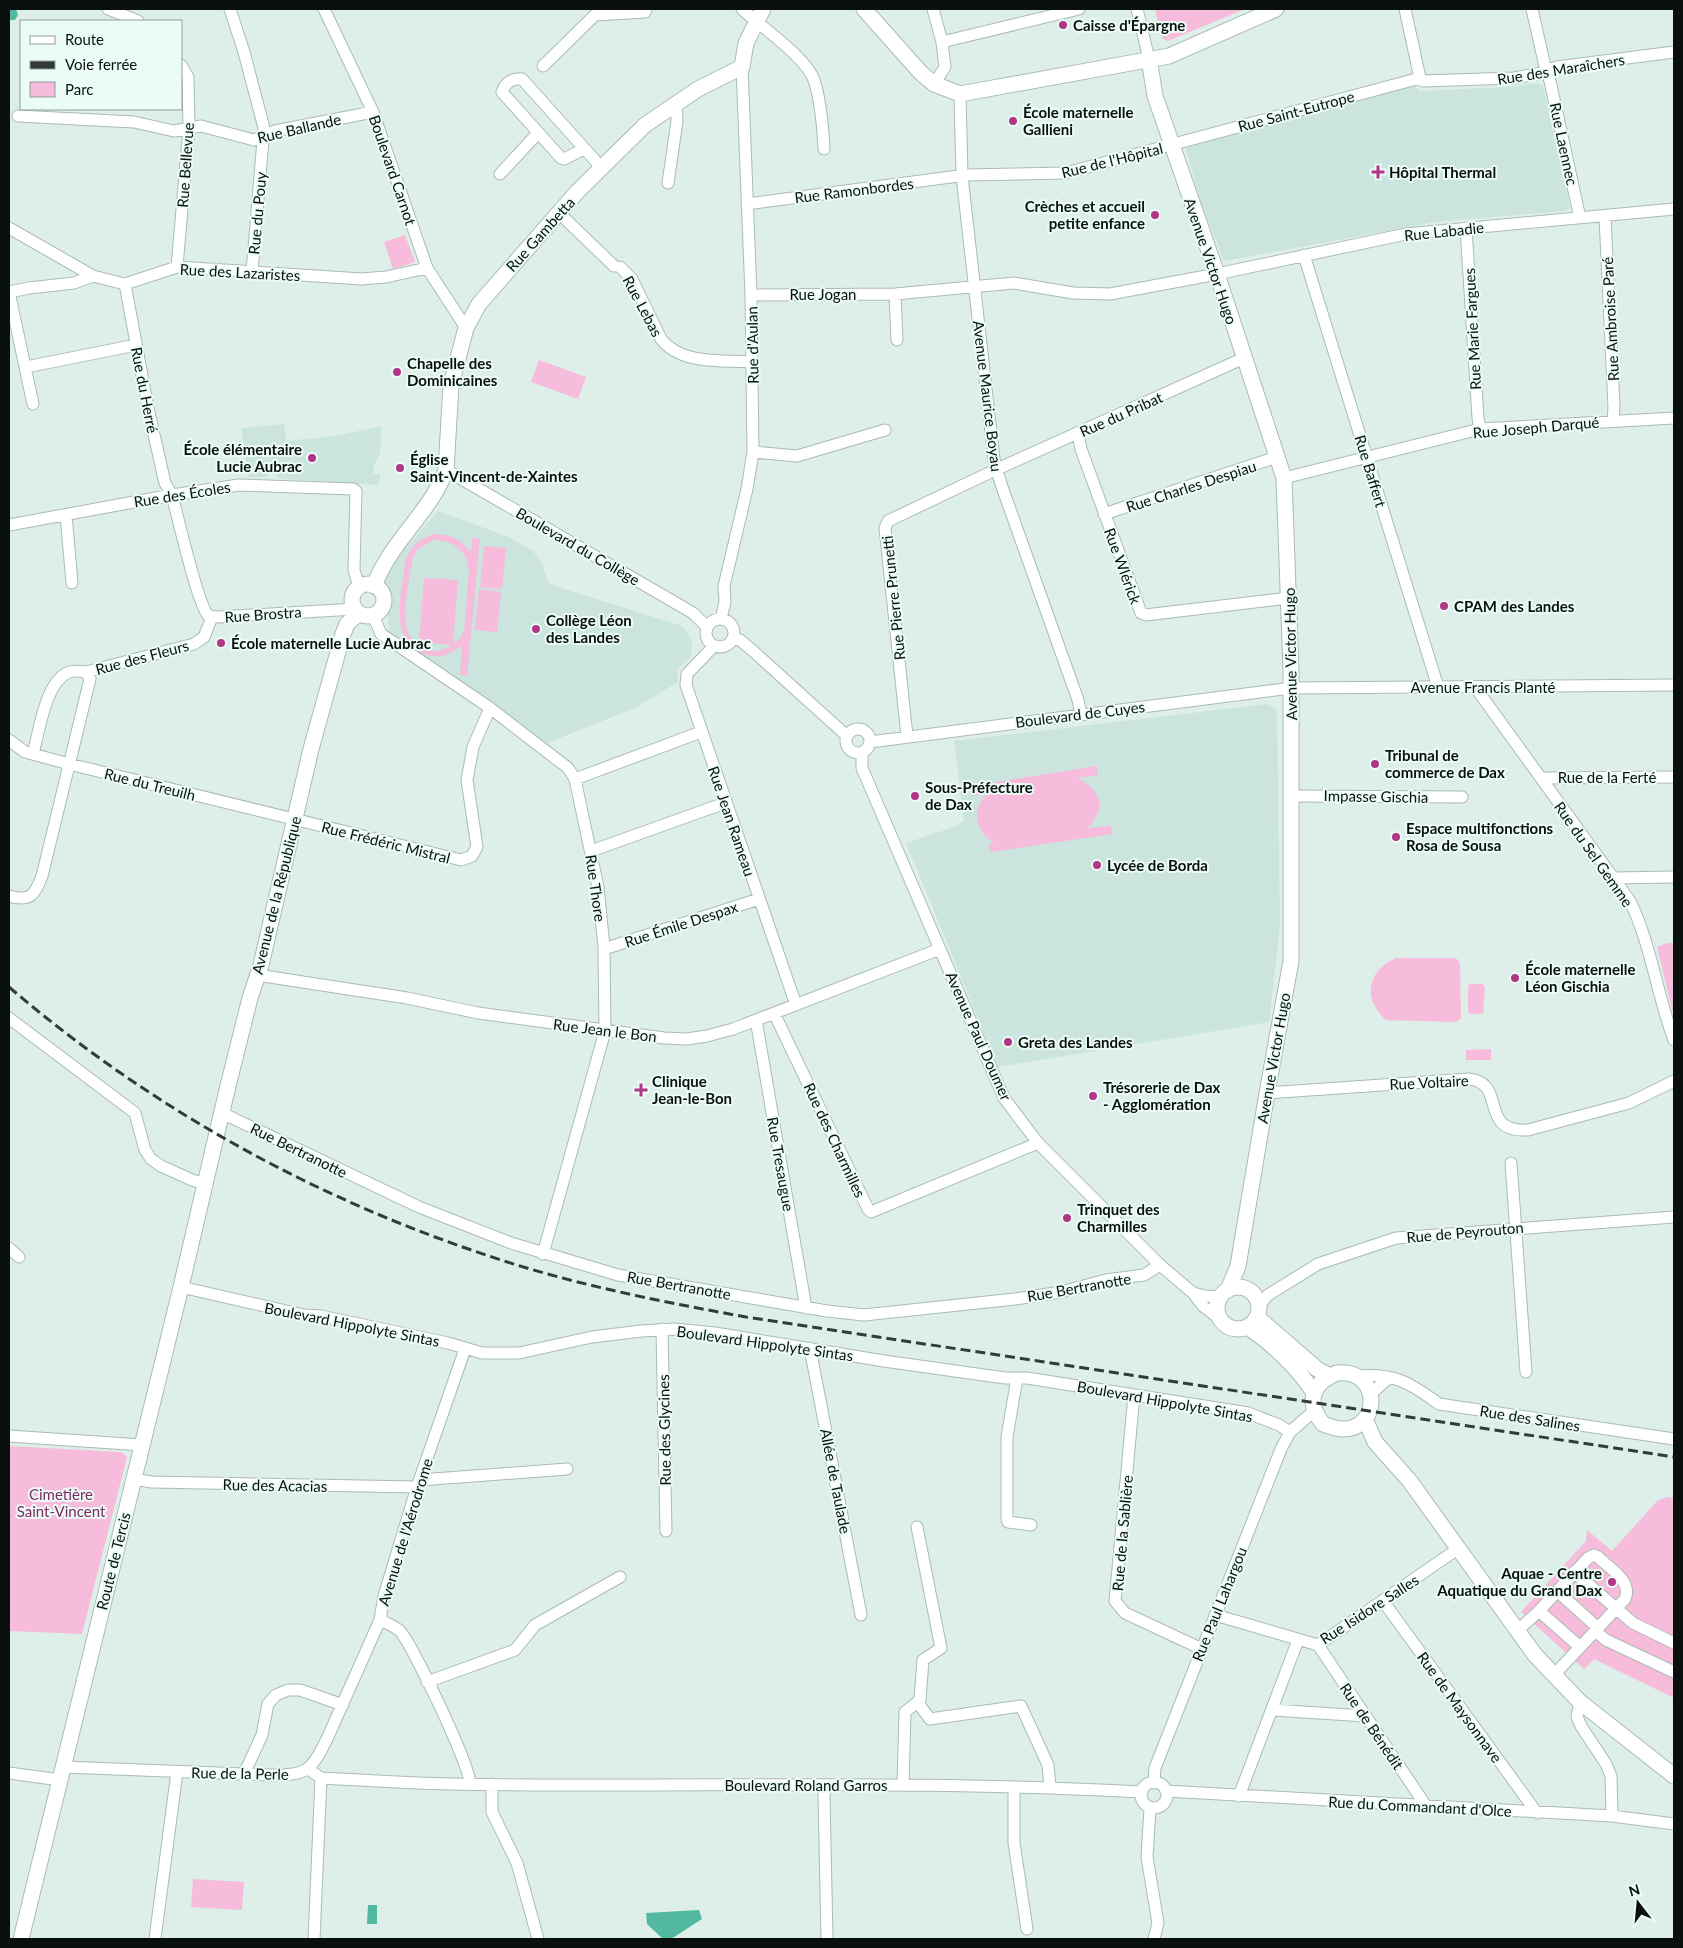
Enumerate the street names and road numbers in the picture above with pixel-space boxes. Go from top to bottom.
street label: Rue des Maraîchers [1496,50,1626,88]
street label: Rue Saint-Eutrope [1236,87,1356,135]
street label: Rue Laennec [1546,101,1582,187]
street label: Rue Ballande [255,110,343,146]
street label: Boulevard Carnot [366,113,420,228]
street label: Rue Bellevue [173,122,197,208]
street label: Rue de l'Hôpital [1059,139,1165,181]
street label: Rue du Pouy [244,171,270,255]
street label: Rue Ramonbordes [793,174,915,206]
street label: Rue Gambetta [502,193,578,275]
street label: Avenue Victor Hugo [1181,195,1241,327]
street label: Rue Labadie [1403,218,1485,244]
street label: Rue Ambroise Paré [1598,256,1622,382]
street label: Rue des Lazaristes [179,260,301,284]
street label: Rue Marie Fargues [1460,268,1484,390]
street label: Rue Lebas [619,272,667,340]
street label: Rue Jogan [790,285,856,303]
street label: Rue d'Aulan [742,306,762,384]
street label: Avenue Maurice Boyau [970,319,1006,473]
street label: Rue du Herré [128,345,162,435]
street label: Rue du Pribat [1077,387,1166,440]
street label: Rue Joseph Darqué [1472,412,1600,441]
street label: Rue Baffert [1351,433,1391,510]
street label: Rue Charles Despiau [1124,456,1258,516]
street label: Rue des Écoles [132,477,232,511]
street label: Boulevard du Collège [513,503,643,589]
street label: Rue Wlérick [1101,525,1145,607]
street label: Rue Pierre Prunetti [878,535,908,661]
street label: Avenue Victor Hugo [1280,588,1300,720]
street label: Rue Brostra [224,602,302,626]
street label: Rue des Fleurs [93,636,191,678]
street label: Avenue Francis Planté [1410,678,1556,696]
street label: Boulevard de Cuyes [1014,697,1146,731]
street label: Rue du Treuilh [102,764,198,804]
street label: Rue Jean Rameau [705,764,759,878]
street label: Rue de la Ferté [1558,768,1656,786]
street label: Impasse Gischia [1324,786,1428,806]
street label: Rue du Sel Gemme [1551,798,1637,910]
street label: Avenue de la République [248,814,304,976]
street label: Rue Frédéric Mistral [320,817,452,867]
street label: Rue Thore [582,853,610,923]
street label: Rue Émile Despax [622,897,740,951]
street label: Avenue Paul Doumer [942,969,1016,1104]
street label: Avenue Victor Hugo [1253,991,1293,1125]
street label: Rue Jean le Bon [552,1015,658,1045]
street label: Rue Voltaire [1389,1071,1469,1093]
street label: Rue des Charmilles [801,1080,869,1200]
street label: Rue Tresaugue [764,1115,798,1213]
street label: Rue Bertranotte [248,1119,350,1181]
street label: Rue de Peyrouton [1406,1218,1524,1246]
street label: Rue Bertranotte [626,1267,732,1303]
street label: Rue Bertranotte [1026,1269,1132,1305]
street label: Boulevard Hippolyte Sintas [263,1298,441,1350]
street label: Boulevard Hippolyte Sintas [676,1322,854,1364]
street label: Rue des Glycines [654,1374,674,1486]
street label: Boulevard Hippolyte Sintas [1076,1377,1254,1425]
street label: Rue des Salines [1479,1401,1581,1435]
street label: Allée de Taulade [817,1427,855,1535]
street label: Avenue de l'Aérodrome [374,1456,436,1608]
street label: Rue de la Sablière [1108,1474,1136,1592]
street label: Rue des Acacias [223,1475,327,1495]
street label: Route de Tercis [92,1510,134,1612]
street label: Rue Paul Lahargou [1188,1544,1250,1664]
street label: Rue Isidore Salles [1316,1570,1422,1648]
street label: Rue de Maysonnave [1414,1648,1506,1766]
street label: Rue de Bénédit [1336,1679,1408,1773]
street label: Rue de la Perle [191,1763,289,1783]
street label: Boulevard Roland Garros [724,1776,888,1794]
street label: Rue du Commandant d'Olce [1328,1792,1512,1820]

